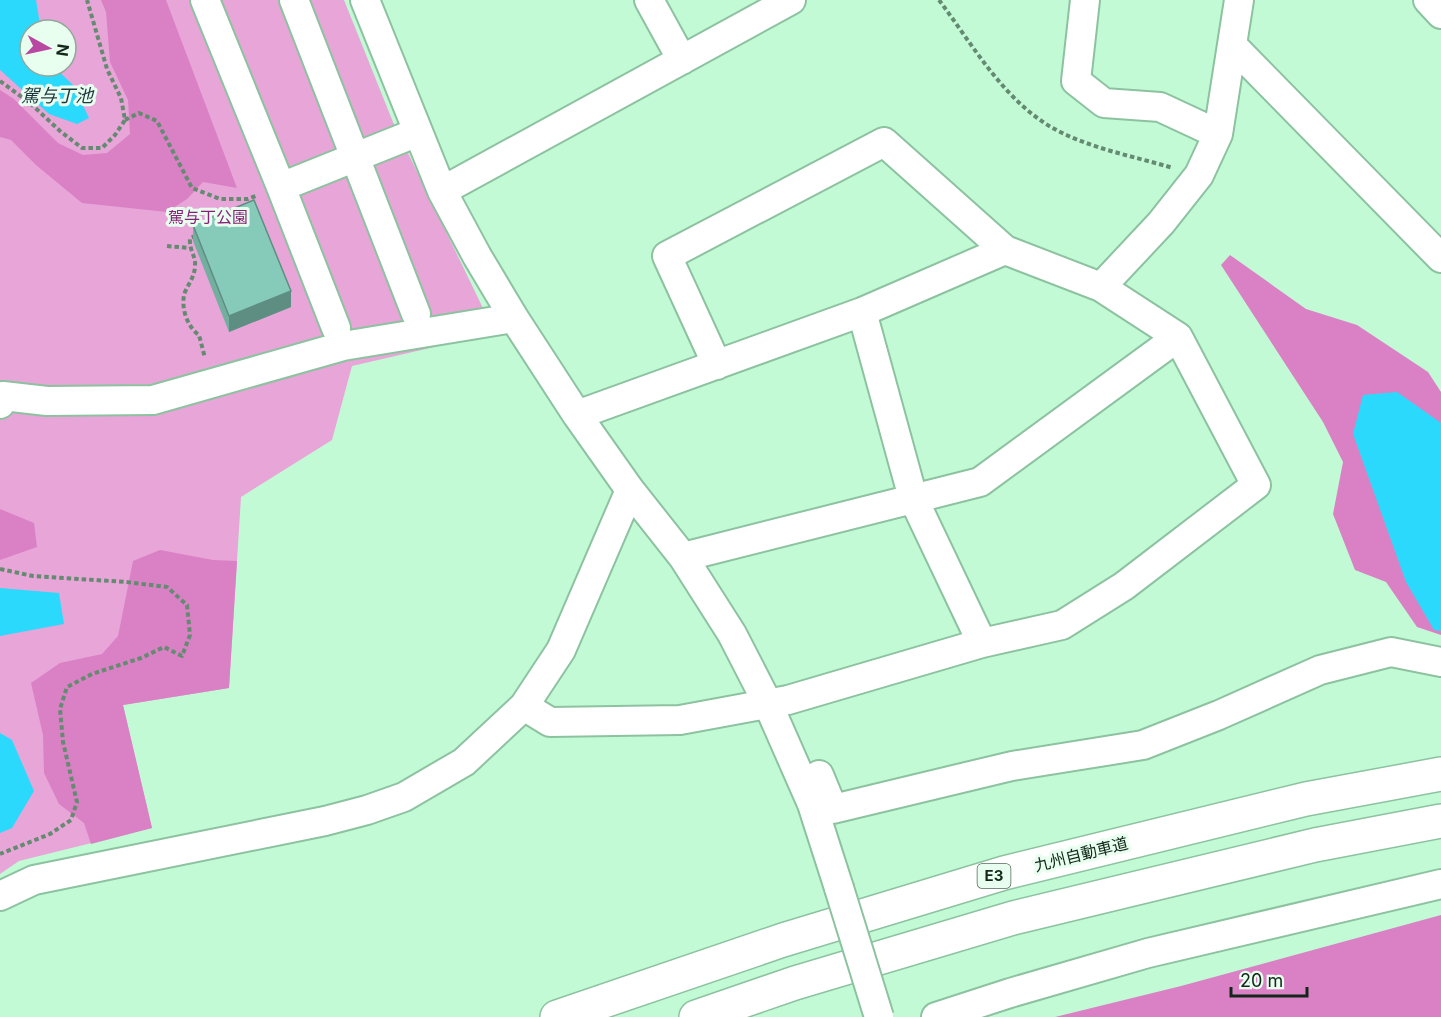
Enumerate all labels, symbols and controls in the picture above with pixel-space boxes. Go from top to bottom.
north arrow [18,18,78,78]
text: N [52,43,74,58]
water label: 駕与丁池 [21,85,95,106]
park label: 駕与丁公園 [168,207,248,227]
street label: 九州自動車道 [1032,833,1130,875]
road number: E3 [978,864,1010,888]
scale bar [1231,960,1308,998]
text: 20 m [1240,970,1283,991]

